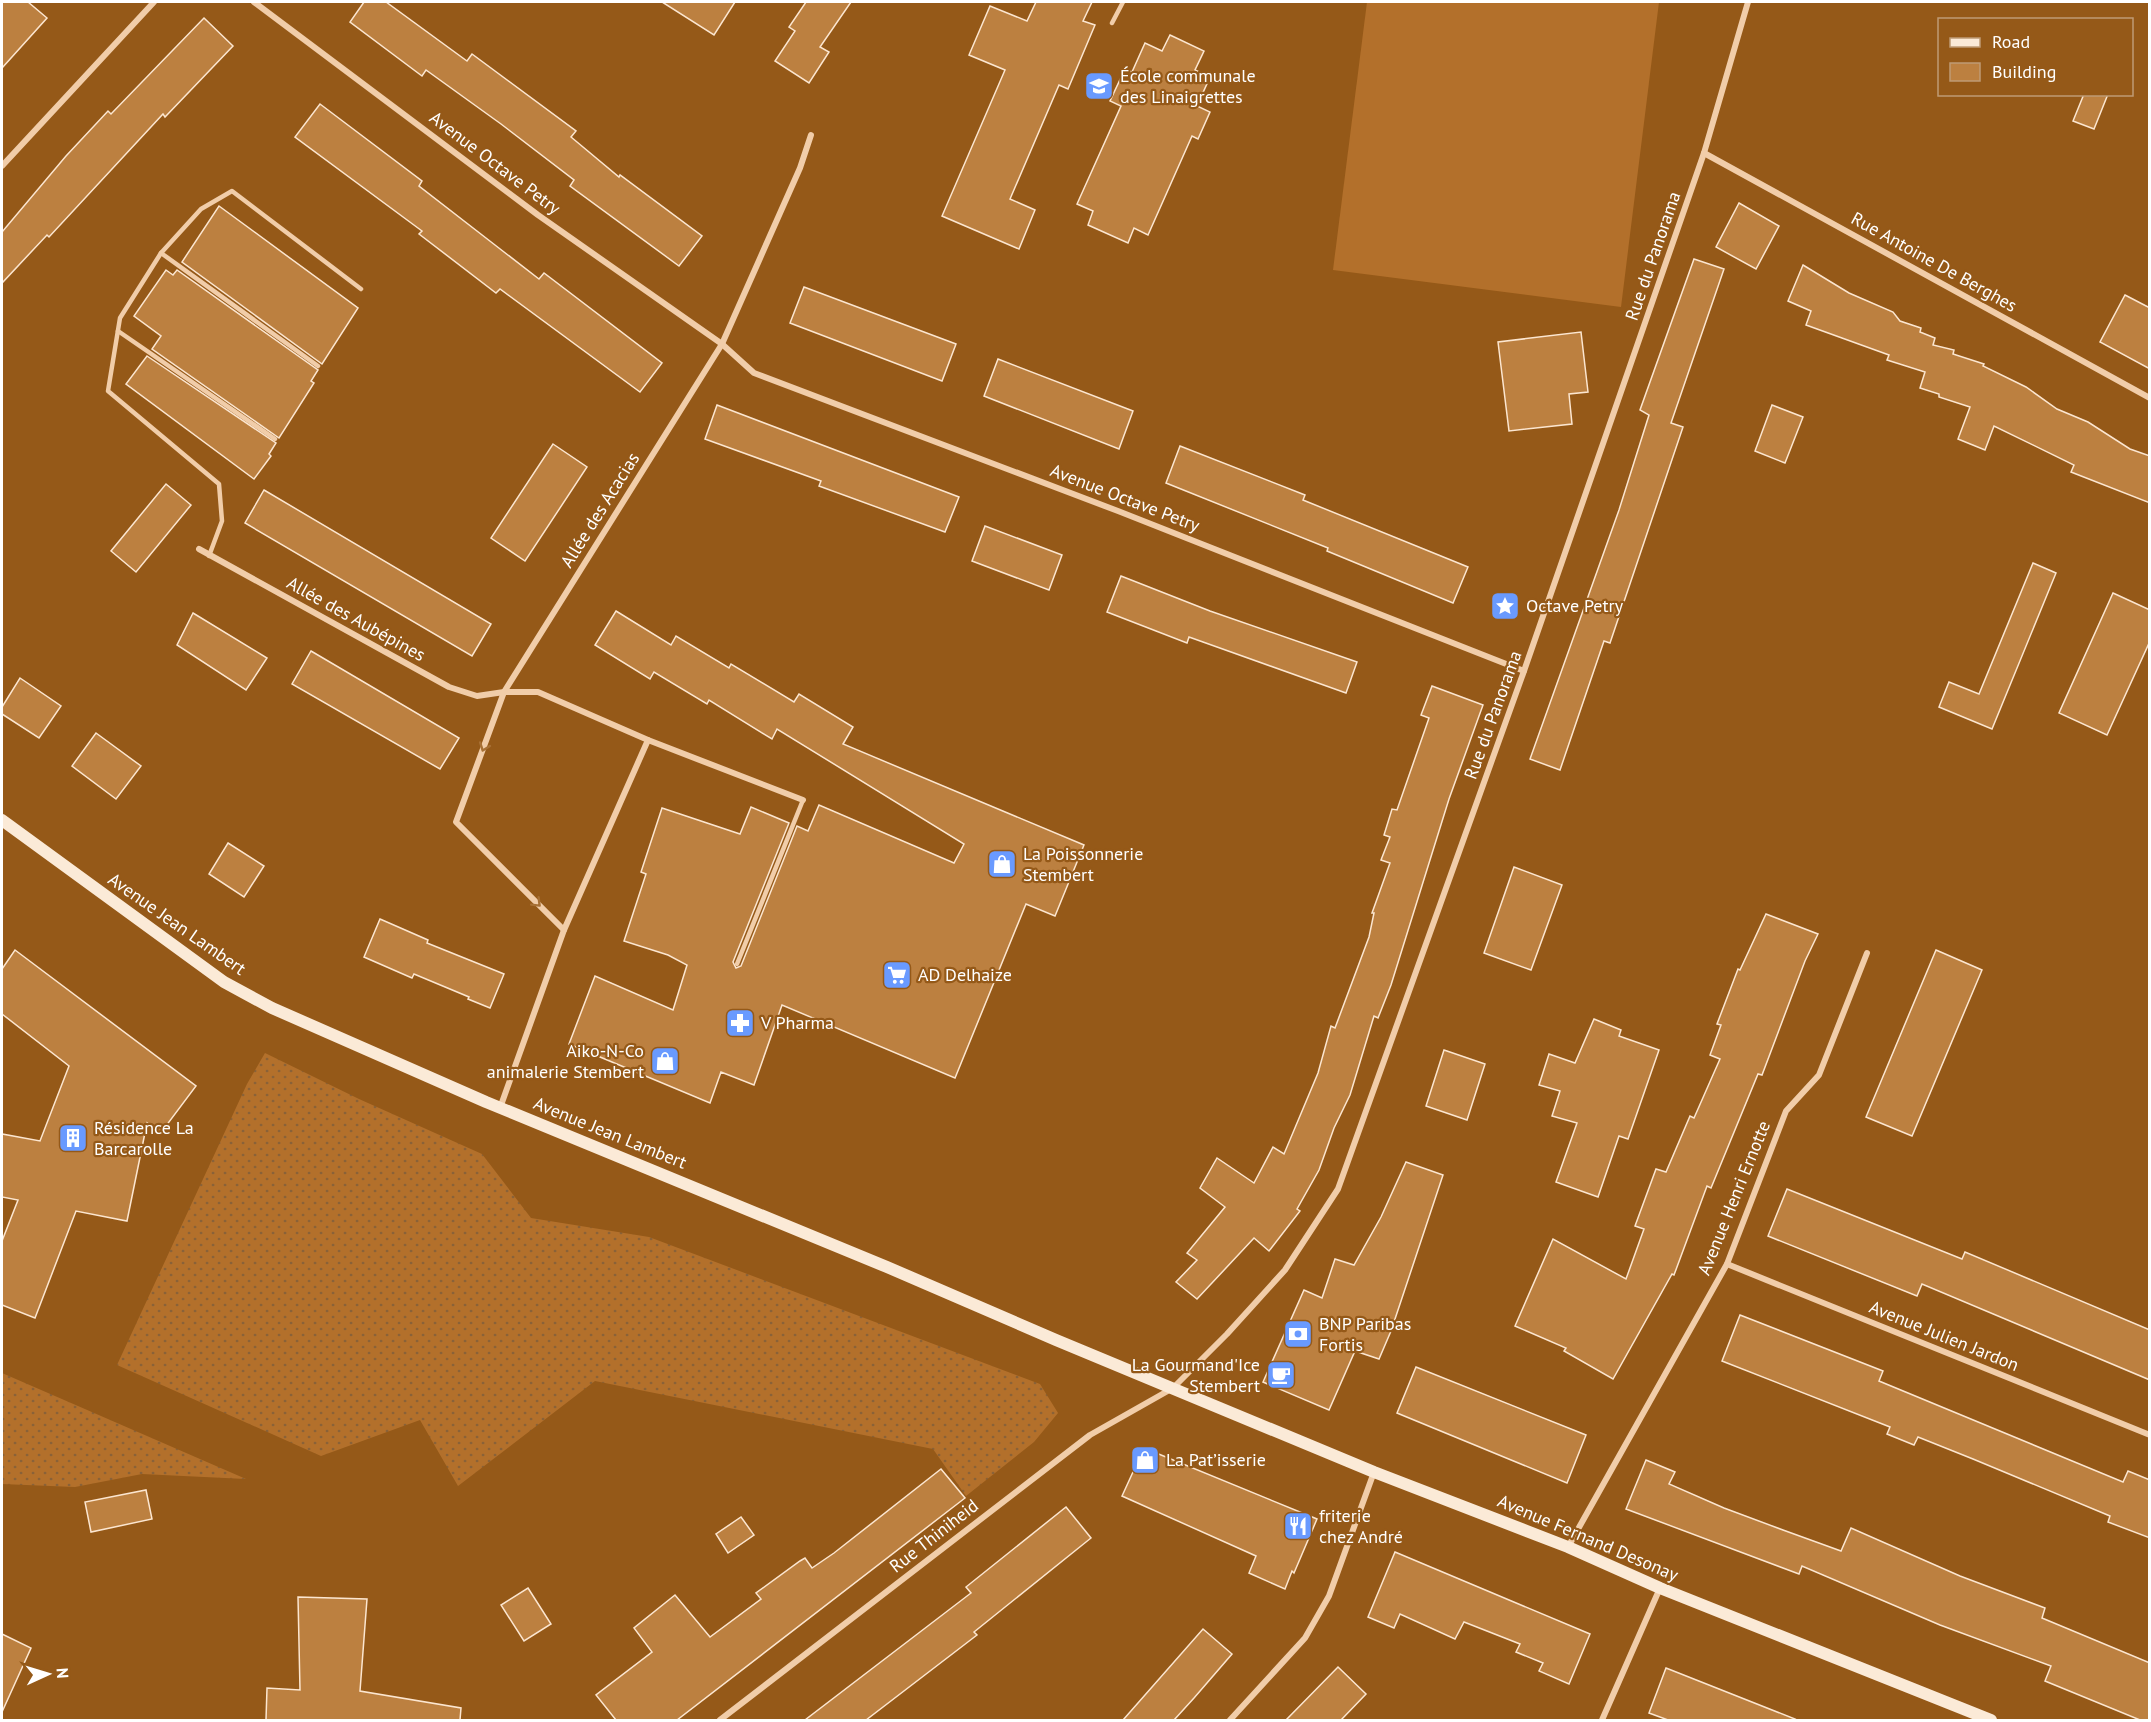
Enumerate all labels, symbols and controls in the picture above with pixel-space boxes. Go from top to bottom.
legend [1938,18,2133,96]
text: Road [1992,30,2030,53]
text: Building [1992,60,2056,83]
place label: École communale des Linaigrettes [1120,64,1256,108]
school or university icon: École communale des Linaigrettes [1083,70,1115,102]
street label: Avenue Octave Petry [425,106,566,220]
street label: Rue du Panorama [1620,188,1685,323]
street label: Rue Antoine De Berghes [1847,206,2021,317]
street label: Allée des Acacias [555,448,644,572]
street label: Avenue Octave Petry [1047,458,1204,537]
street label: Allée des Aubépines [283,571,430,666]
place icon: Octave Petry [1489,590,1521,622]
place label: Octave Petry [1526,594,1624,617]
street label: Rue du Panorama [1459,648,1526,782]
one-way arrow [478,741,491,752]
place label: La Poissonnerie Stembert [1023,842,1143,886]
shop icon: La Poissonnerie Stembert [986,848,1018,880]
street label: Avenue Jean Lambert [104,867,251,980]
one-way arrow [530,897,541,907]
supermarket icon: AD Delhaize [881,959,913,991]
place label: AD Delhaize [918,963,1012,986]
pharmacy icon: V Pharma [724,1007,756,1039]
place label: V Pharma [760,1011,834,1034]
place label: Aiko-N-Co animalerie Stembert [487,1039,644,1083]
shop icon: Aiko-N-Co animalerie Stembert [649,1045,681,1077]
street label: Avenue Jean Lambert [530,1091,690,1174]
place label: Résidence La Barcarolle [94,1116,194,1160]
street label: Avenue Henri Ernotte [1692,1117,1775,1278]
building icon: Résidence La Barcarolle [57,1122,89,1154]
street label: Avenue Julien Jardon [1866,1295,2022,1376]
place label: BNP Paribas Fortis [1319,1312,1411,1356]
bank icon: BNP Paribas Fortis [1282,1318,1314,1350]
place label: La Gourmand'Ice Stembert [1132,1353,1260,1397]
cafe icon: La Gourmand'Ice Stembert [1265,1359,1297,1391]
shop icon: La Pat’isserie [1129,1444,1161,1476]
place label: La Pat’isserie [1166,1448,1266,1471]
street label: Avenue Fernand Desonay [1494,1489,1683,1586]
street label: Rue Thiniheid [885,1494,983,1577]
place label: friterie chez André [1319,1504,1403,1548]
restaurant icon: friterie chez André [1282,1510,1314,1542]
north arrow [18,1644,78,1704]
text: N [53,1667,73,1679]

